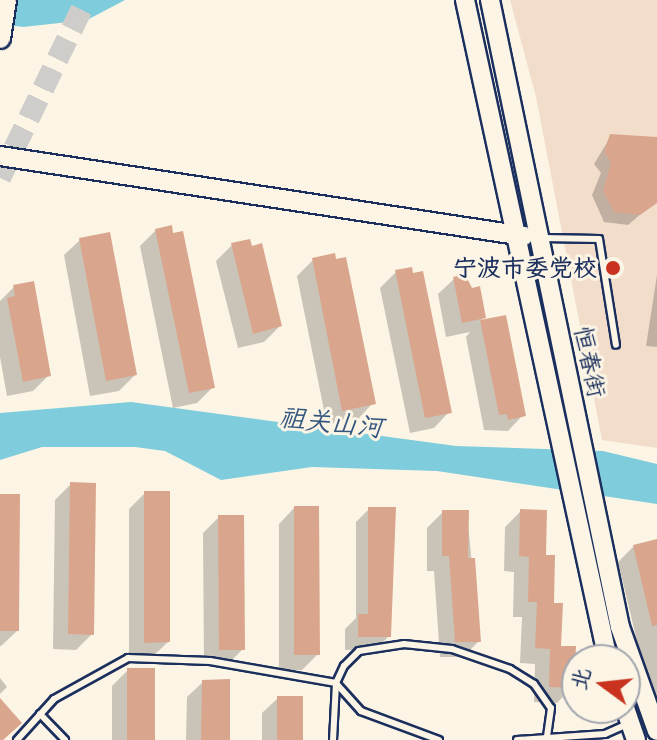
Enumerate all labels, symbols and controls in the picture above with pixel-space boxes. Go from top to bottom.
place label: 宁波市委党校 [453,254,597,282]
marker: 宁波市委党校 [604,259,622,277]
street label: 恒春街 [568,324,612,400]
water label: 祖关山河 [278,401,384,443]
north arrow [561,644,641,724]
text: 北 [563,664,596,693]

